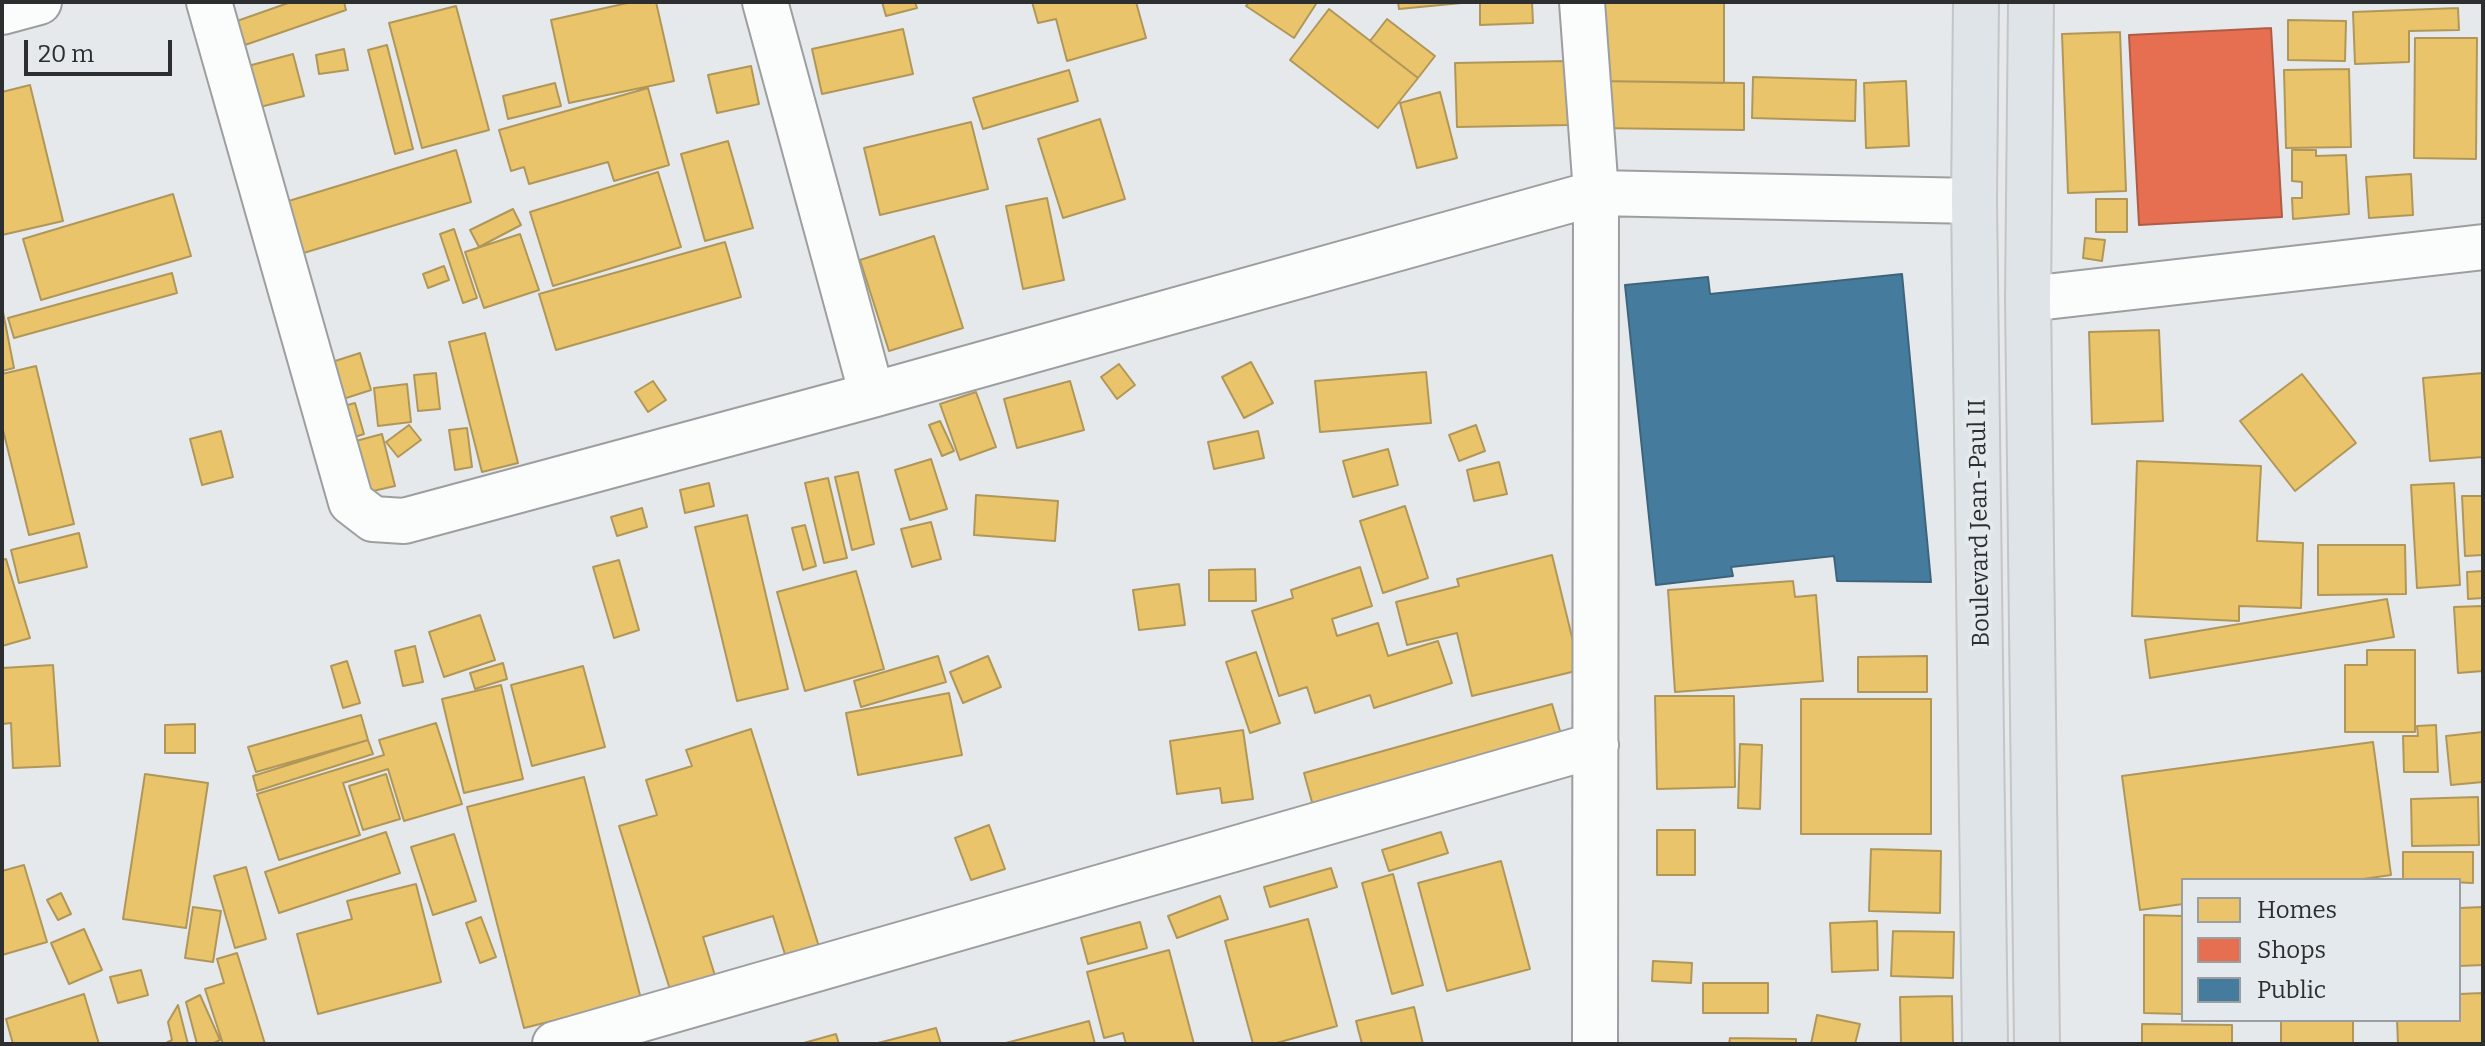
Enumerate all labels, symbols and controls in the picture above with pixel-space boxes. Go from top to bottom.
scale bar [28,24,176,74]
text: 20 m [38,40,94,68]
street label: Boulevard Jean-Paul II [1963,399,1997,647]
legend [2181,878,2461,1022]
text: Homes [2257,896,2337,924]
text: Shops [2257,936,2326,964]
text: Public [2257,976,2326,1004]

